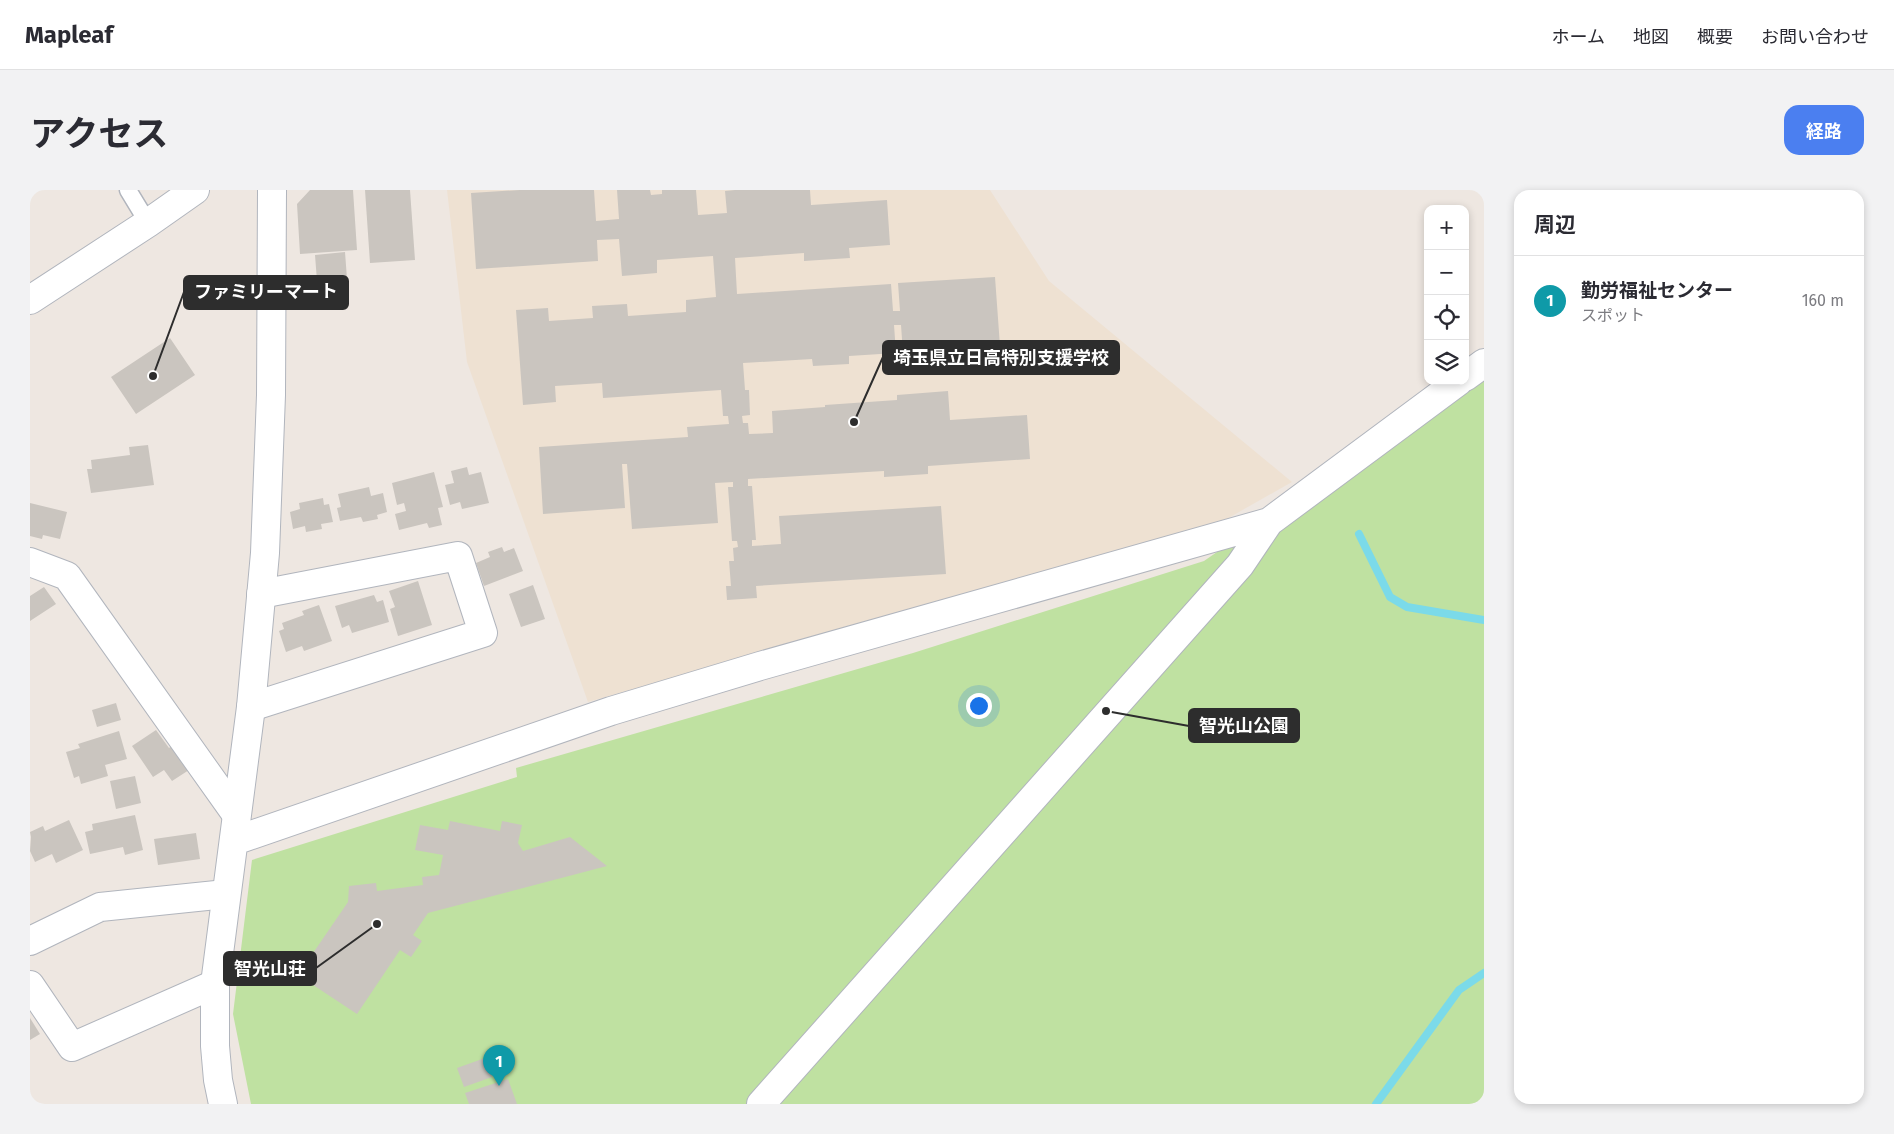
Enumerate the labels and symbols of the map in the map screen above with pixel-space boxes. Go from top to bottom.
callout: ファミリーマート [184,276,348,309]
text: ファミリーマート [194,281,338,303]
callout: 埼玉県立日高特別支援学校 [883,341,1119,374]
text: 埼玉県立日高特別支援学校 [893,347,1109,369]
your location [966,693,992,719]
callout: 智光山公園 [1189,709,1299,742]
text: 智光山公園 [1199,715,1289,737]
callout: 智光山荘 [224,952,316,985]
text: 智光山荘 [234,958,306,980]
pin: 1 [483,1045,515,1086]

